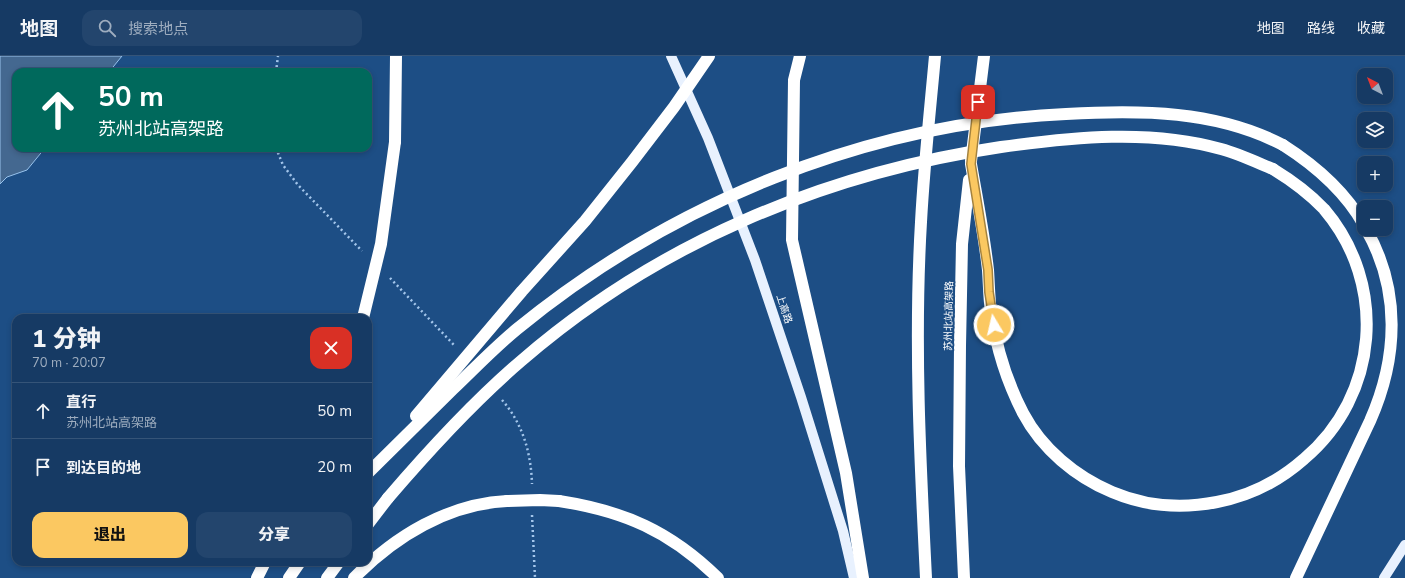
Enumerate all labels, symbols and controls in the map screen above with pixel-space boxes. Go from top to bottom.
search box [82,10,362,46]
text: 地图 [20,16,58,42]
icon: search [96,17,118,39]
text: 搜索地点 [128,19,188,39]
text: 地图 [1257,19,1285,38]
text: 路线 [1307,19,1335,38]
text: 收藏 [1357,19,1385,38]
north arrow [1357,68,1393,104]
map controls [1357,68,1393,236]
text: 50 m [98,78,164,116]
icon: ahead [32,84,84,136]
pin [961,85,995,119]
icon: arrive [967,91,989,113]
button: layers [1357,112,1393,148]
text: 苏州北站高架路 [98,117,224,141]
button: + [1357,156,1393,192]
button: − [1357,200,1393,236]
street label: 苏州北站高架路 [941,281,957,351]
street label: 上高路 [773,293,795,325]
position arrow [973,304,1015,346]
text: 1 分钟 [32,323,101,355]
button: close [310,327,352,369]
text: 70 m · 20:07 [32,354,106,372]
text: 直行 [66,392,96,412]
icon: ahead [32,400,54,422]
text: 50 m [317,401,352,421]
text: 苏州北站高架路 [66,414,157,432]
icon: arrive [32,456,54,478]
text: 20 m [317,457,352,477]
text: 到达目的地 [66,458,141,478]
button: 退出 [32,512,188,558]
button: 分享 [196,512,352,558]

